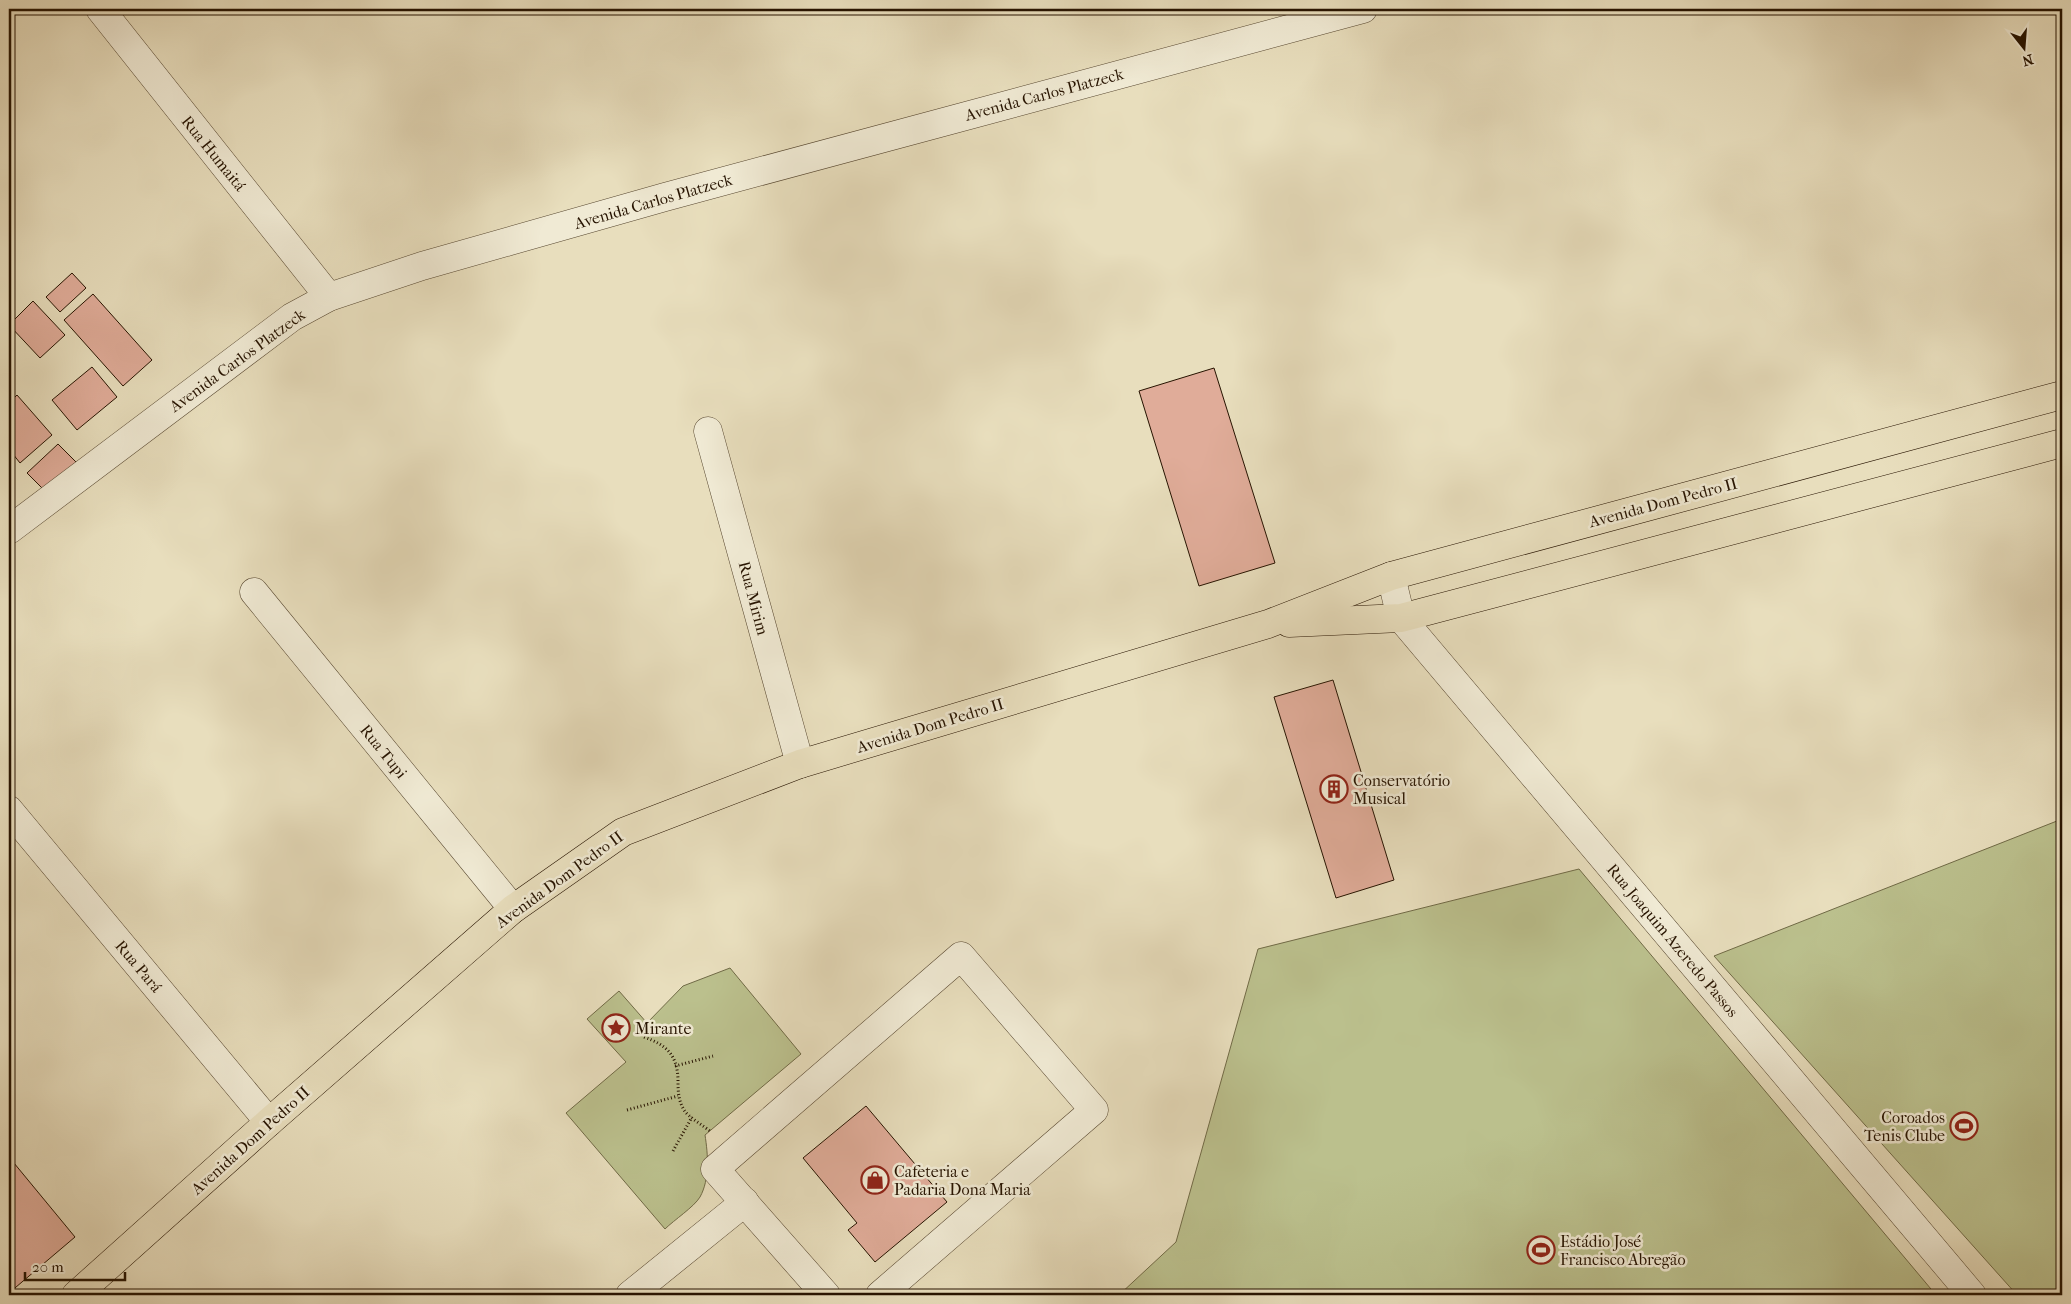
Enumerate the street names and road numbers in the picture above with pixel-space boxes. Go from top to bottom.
street label: Avenida Carlos Platzeck [962,64,1126,125]
street label: Rua Humaitá [178,112,250,195]
street label: Avenida Carlos Platzeck [571,170,735,233]
street label: Avenida Carlos Platzeck [165,304,309,417]
street label: Avenida Dom Pedro II [1586,474,1739,532]
street label: Rua Mirim [735,559,773,638]
street label: Avenida Dom Pedro II [853,694,1006,757]
street label: Rua Tupi [356,720,411,782]
street label: Avenida Dom Pedro II [491,827,627,933]
street label: Rua Joaquim Azeredo Passos [1603,860,1742,1021]
street label: Rua Pará [111,936,166,997]
street label: Avenida Dom Pedro II [186,1082,313,1199]

